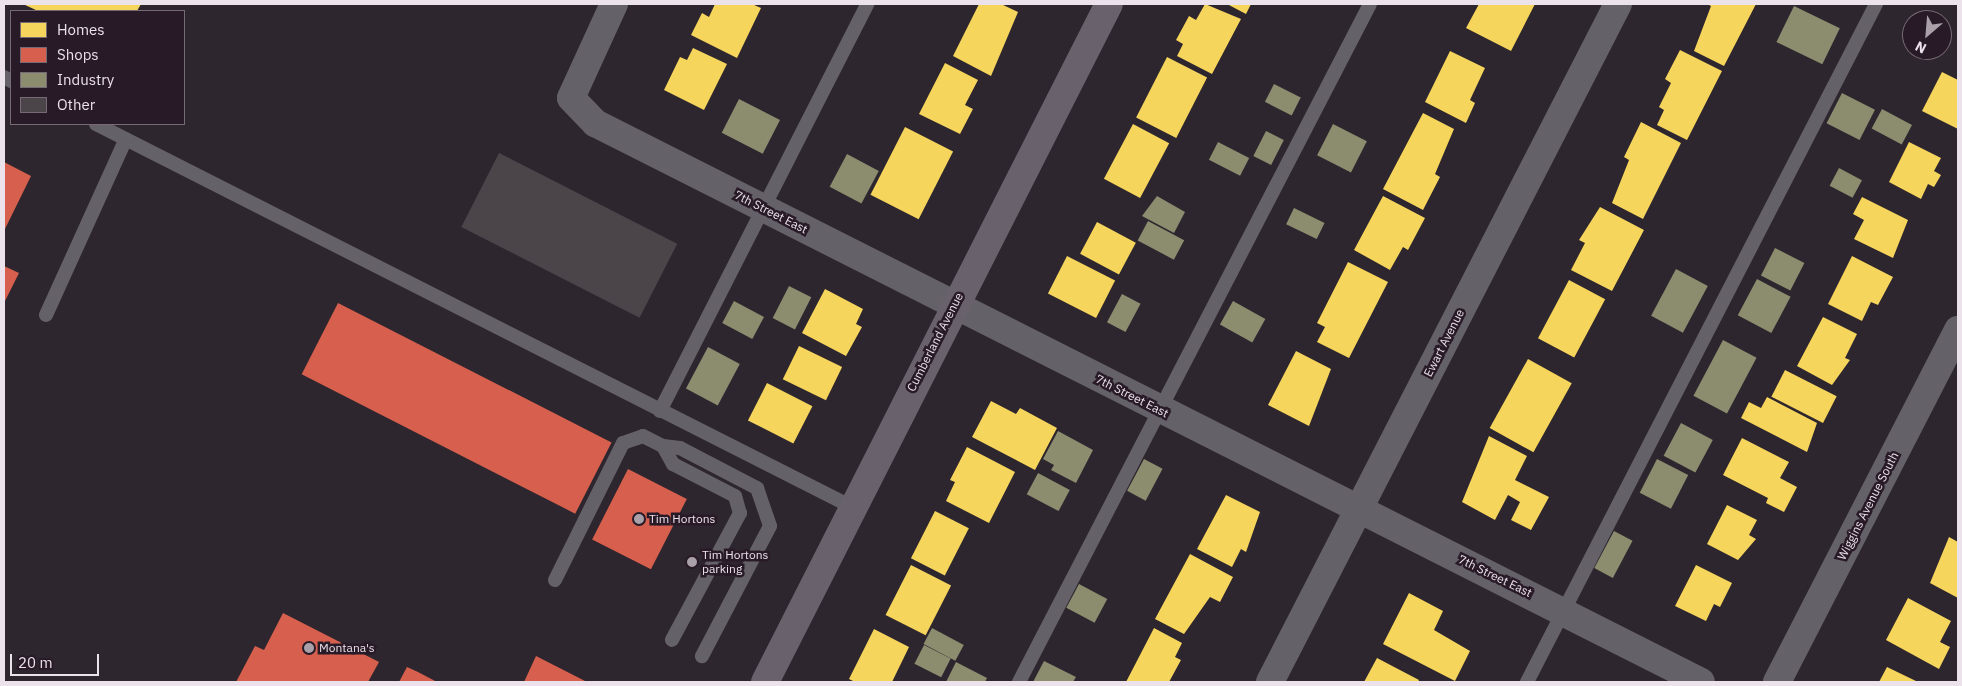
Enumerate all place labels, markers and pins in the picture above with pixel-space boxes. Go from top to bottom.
place label: Tim Hortons [649,512,715,526]
marker: Tim Hortons [633,513,645,525]
place label: Tim Hortons parking [702,548,768,576]
marker: Tim Hortons parking [686,556,698,568]
place label: Montana's [319,641,375,655]
marker: Montana's [303,642,315,654]

